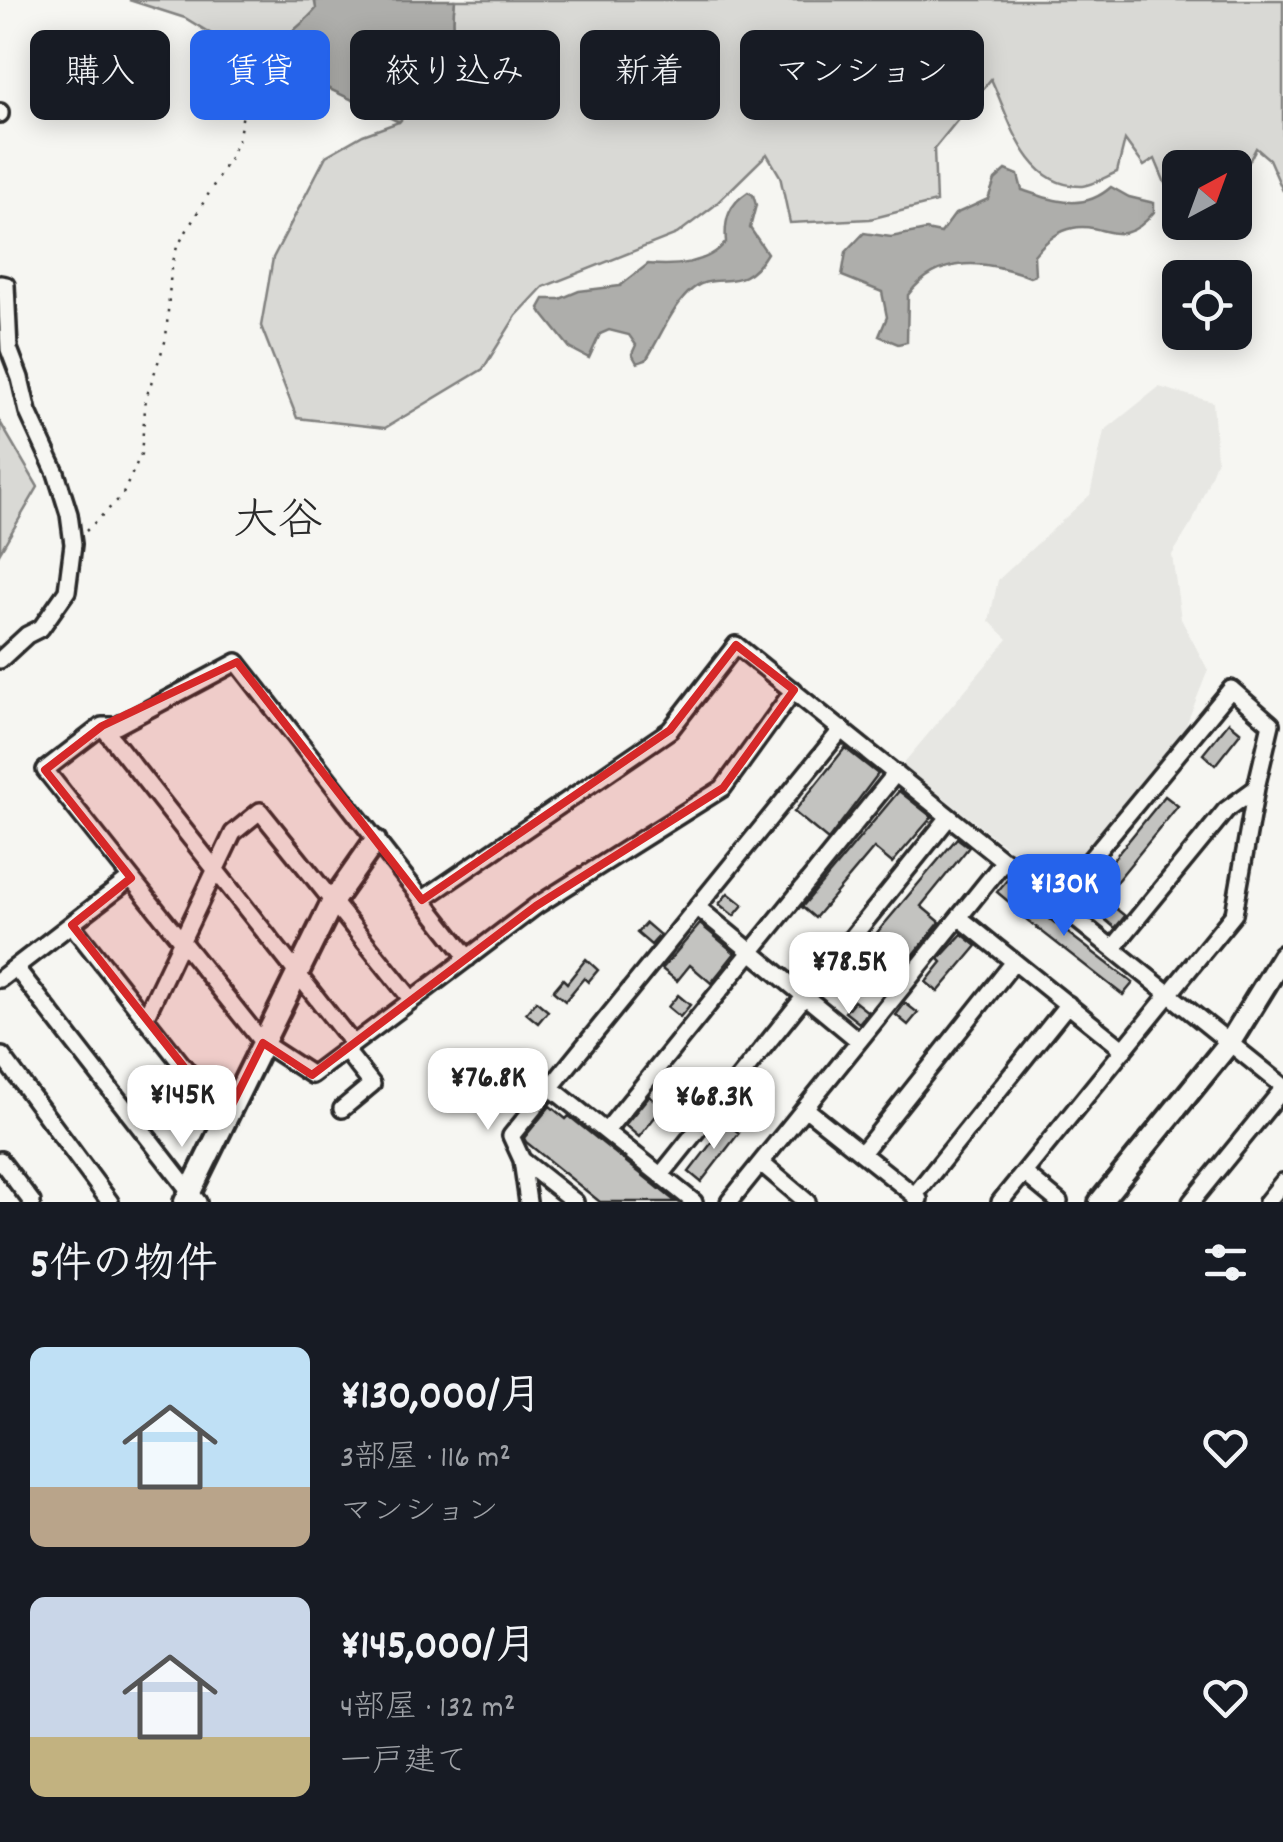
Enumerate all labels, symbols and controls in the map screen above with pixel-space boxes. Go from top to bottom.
chip: 購入 [30,30,170,120]
chip: 賃貸 [190,30,330,120]
chip: 絞り込み [350,30,560,120]
chip: 新着 [580,30,720,120]
chip: マンション [740,30,984,120]
north arrow [1162,150,1252,240]
map controls [1162,150,1252,350]
button: locate [1162,260,1252,350]
district label: 大谷 [233,492,323,556]
pin: ¥130K [994,854,1134,939]
text: ¥130K [1030,863,1098,909]
pin: ¥78.5K [768,932,930,1017]
text: ¥78.5K [811,941,887,987]
pin: ¥76.8K [407,1048,569,1133]
text: ¥76.8K [450,1057,526,1103]
pin: ¥145K [112,1065,252,1150]
pin: ¥68.3K [633,1067,795,1152]
text: ¥145K [149,1074,215,1120]
text: ¥68.3K [675,1076,753,1122]
icon: filters [1198,1235,1253,1290]
text: 5件の物件 [30,1238,217,1298]
text: ¥130,000/月 [340,1369,542,1429]
icon: home [110,1387,230,1507]
icon: heart [1198,1420,1253,1475]
text: 3部屋 · 116 m² [340,1437,511,1483]
text: マンション [340,1491,499,1537]
text: ¥145,000/月 [340,1619,537,1679]
icon: home [110,1637,230,1757]
icon: heart [1198,1670,1253,1725]
text: 4部屋 · 132 m² [340,1687,515,1733]
text: 一戸建て [340,1741,468,1787]

